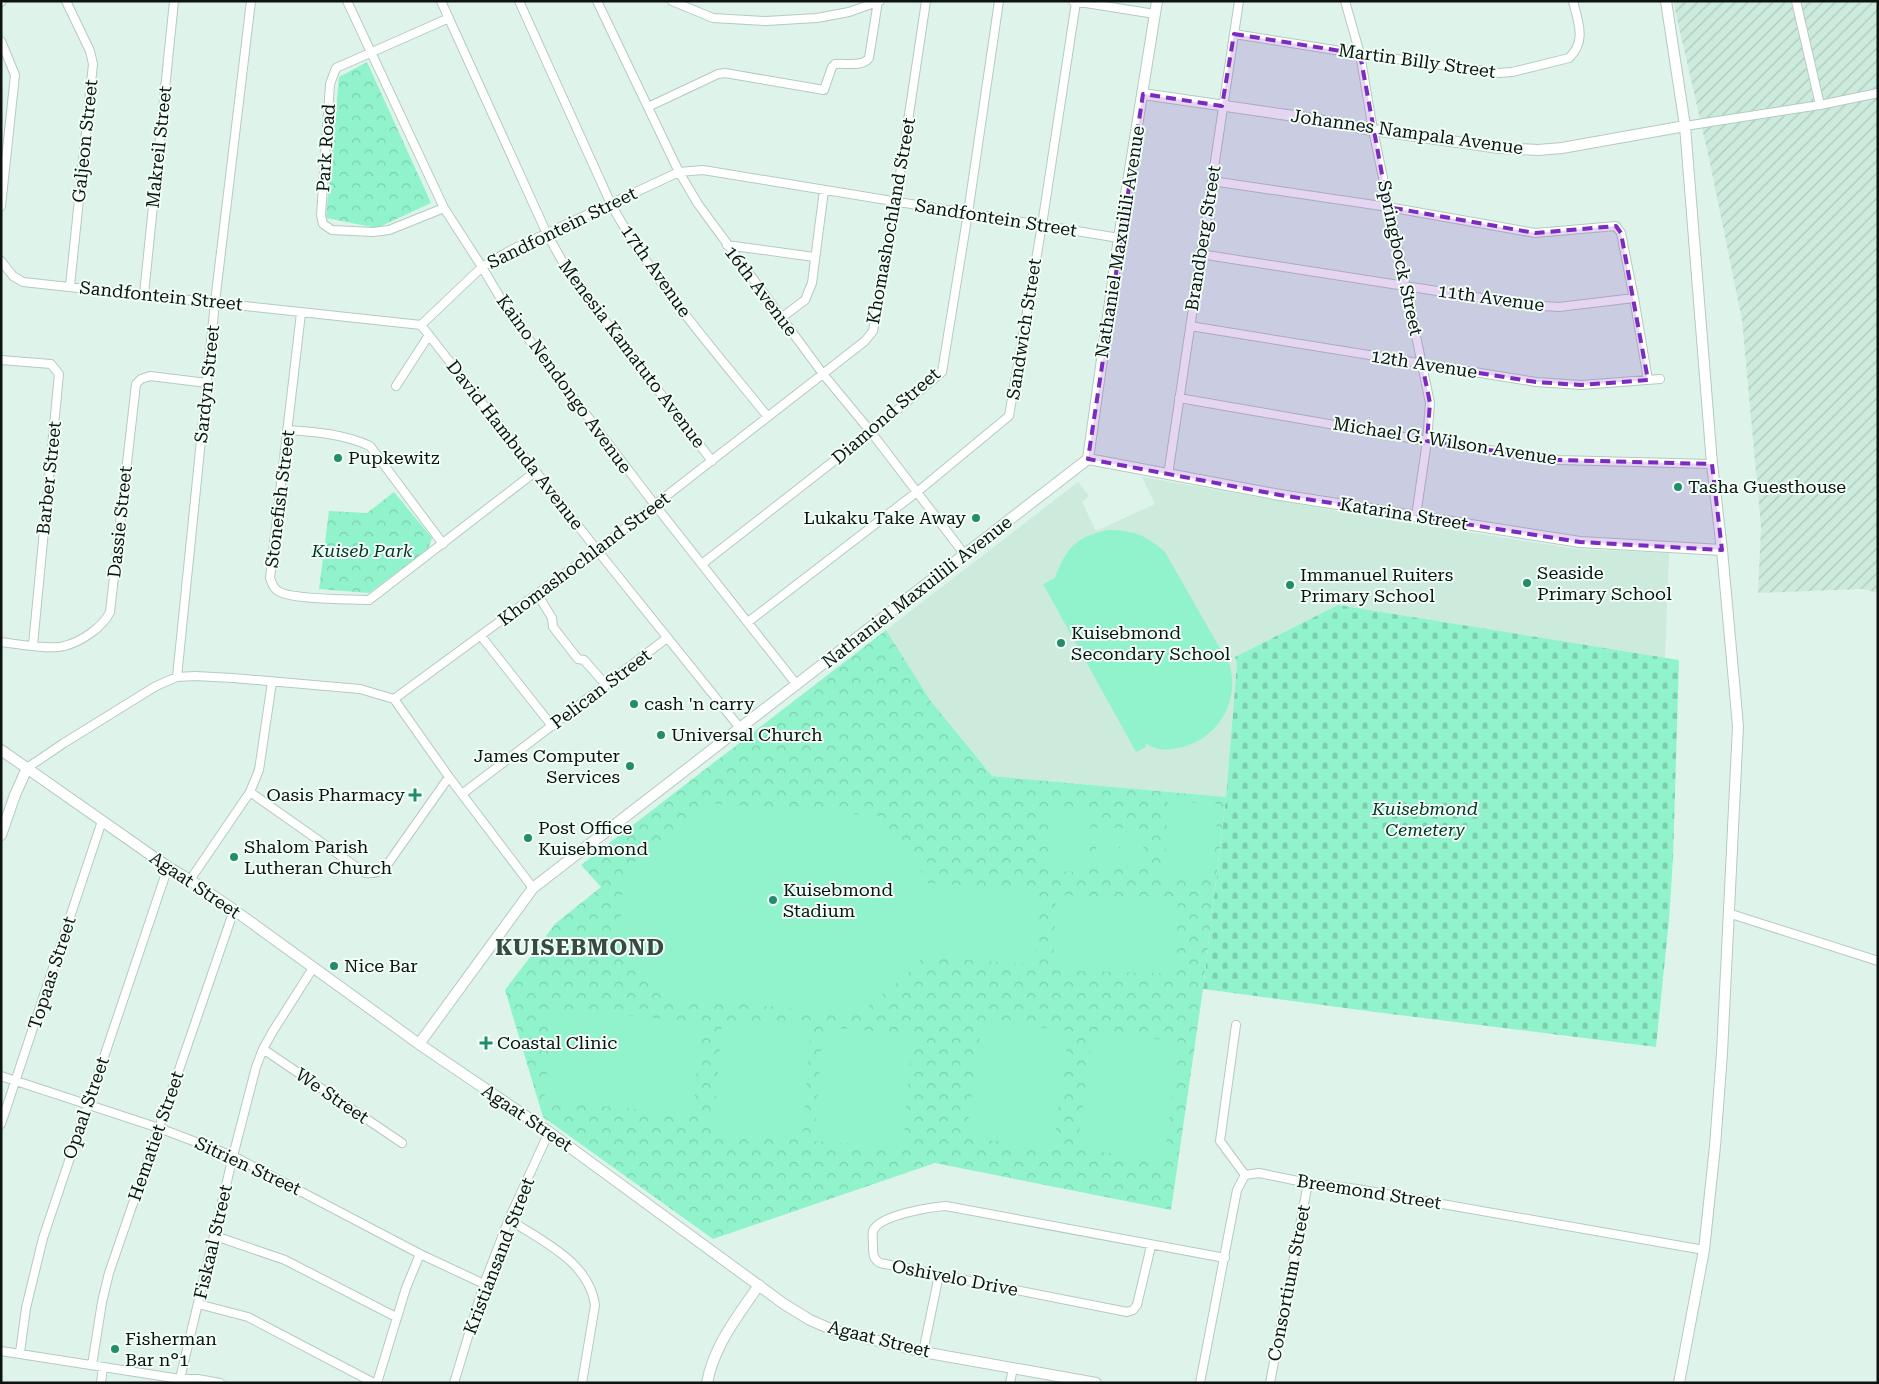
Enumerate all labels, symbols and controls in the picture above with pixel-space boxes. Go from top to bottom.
street label: Martin Billy Street [1337,39,1497,82]
street label: Galjeon Street [68,78,101,204]
street label: Makreil Street [142,85,175,209]
street label: Park Road [312,103,339,193]
street label: Johannes Nampala Avenue [1289,105,1525,158]
street label: Khomashochland Street [862,116,919,326]
street label: Nathaniel Maxuilili Avenue [1091,124,1148,360]
street label: Brandberg Street [1181,163,1224,312]
street label: Springbock Street [1374,178,1427,338]
street label: Sandfontein Street [484,182,640,273]
street label: Sandfontein Street [914,194,1079,241]
street label: 17th Avenue [617,221,696,321]
street label: 16th Avenue [721,241,802,340]
street label: Menesia Kamatuto Avenue [555,255,710,452]
street label: Sandwich Street [1002,257,1045,401]
street label: Sandfontein Street [79,277,244,315]
street label: 11th Avenue [1436,280,1546,315]
street label: Kaino Nendongo Avenue [493,290,636,477]
street label: Sardyn Street [190,324,223,444]
street label: 12th Avenue [1369,345,1479,382]
street label: David Hambuda Avenue [443,356,588,534]
street label: Diamond Street [827,363,944,468]
street label: Michael G. Wilson Avenue [1332,412,1559,469]
street label: Barber Street [32,420,65,536]
street label: Stonefish Street [261,429,298,569]
place label: Pupkewitz [348,447,440,468]
marker: Pupkewitz [332,452,344,464]
street label: Dassie Street [103,465,136,579]
place label: Tasha Guesthouse [1688,476,1846,497]
marker: Tasha Guesthouse [1672,481,1684,493]
street label: Khomashochland Street [494,487,674,630]
street label: Katarina Street [1338,493,1470,534]
place label: Lukaku Take Away [803,507,966,528]
street label: Nathaniel Maxuilili Avenue [818,511,1016,672]
marker: Lukaku Take Away [970,512,982,524]
park label: Kuiseb Park [311,540,413,561]
place label: Seaside Primary School [1537,562,1672,604]
place label: Immanuel Ruiters Primary School [1300,564,1453,606]
marker: Seaside Primary School [1521,577,1533,589]
marker: Immanuel Ruiters Primary School [1284,579,1296,591]
place label: Kuisebmond Secondary School [1071,622,1231,664]
marker: Kuisebmond Secondary School [1055,637,1067,649]
street label: Pelican Street [547,644,655,733]
place label: cash 'n carry [644,693,755,714]
marker: cash 'n carry [628,698,640,710]
place label: Universal Church [671,724,823,745]
marker: Universal Church [655,729,667,741]
place label: James Computer Services [474,745,620,787]
marker: James Computer Services [624,760,636,772]
place label: Oasis Pharmacy [266,784,405,805]
marker: Oasis Pharmacy [409,789,421,801]
park label: Kuisebmond Cemetery [1371,798,1478,840]
place label: Post Office Kuisebmond [538,817,648,859]
marker: Post Office Kuisebmond [522,832,534,844]
place label: Shalom Parish Lutheran Church [244,836,393,878]
street label: Agaat Street [146,847,245,923]
marker: Shalom Parish Lutheran Church [228,851,240,863]
place label: Kuisebmond Stadium [783,879,893,921]
marker: Kuisebmond Stadium [767,894,779,906]
street label: Topaas Street [23,913,80,1032]
district label: KUISEBMOND [495,935,665,960]
place label: Nice Bar [344,955,418,976]
marker: Nice Bar [328,960,340,972]
place label: Coastal Clinic [497,1032,617,1053]
marker: Coastal Clinic [479,1036,493,1050]
street label: Opaal Street [58,1054,113,1162]
street label: We Street [292,1064,373,1128]
street label: Hematiet Street [123,1068,188,1204]
street label: Agaat Street [478,1080,577,1156]
street label: Sitrien Street [192,1132,305,1199]
street label: Breemond Street [1295,1170,1443,1213]
street label: Kristiansand Street [459,1174,538,1337]
street label: Fiskaal Street [189,1182,236,1301]
street label: Consortium Street [1263,1203,1314,1363]
street label: Oshivelo Drive [890,1255,1020,1300]
street label: Agaat Street [826,1316,933,1361]
place label: Fisherman Bar n°1 [125,1328,217,1370]
marker: Fisherman Bar n°1 [109,1343,121,1355]

